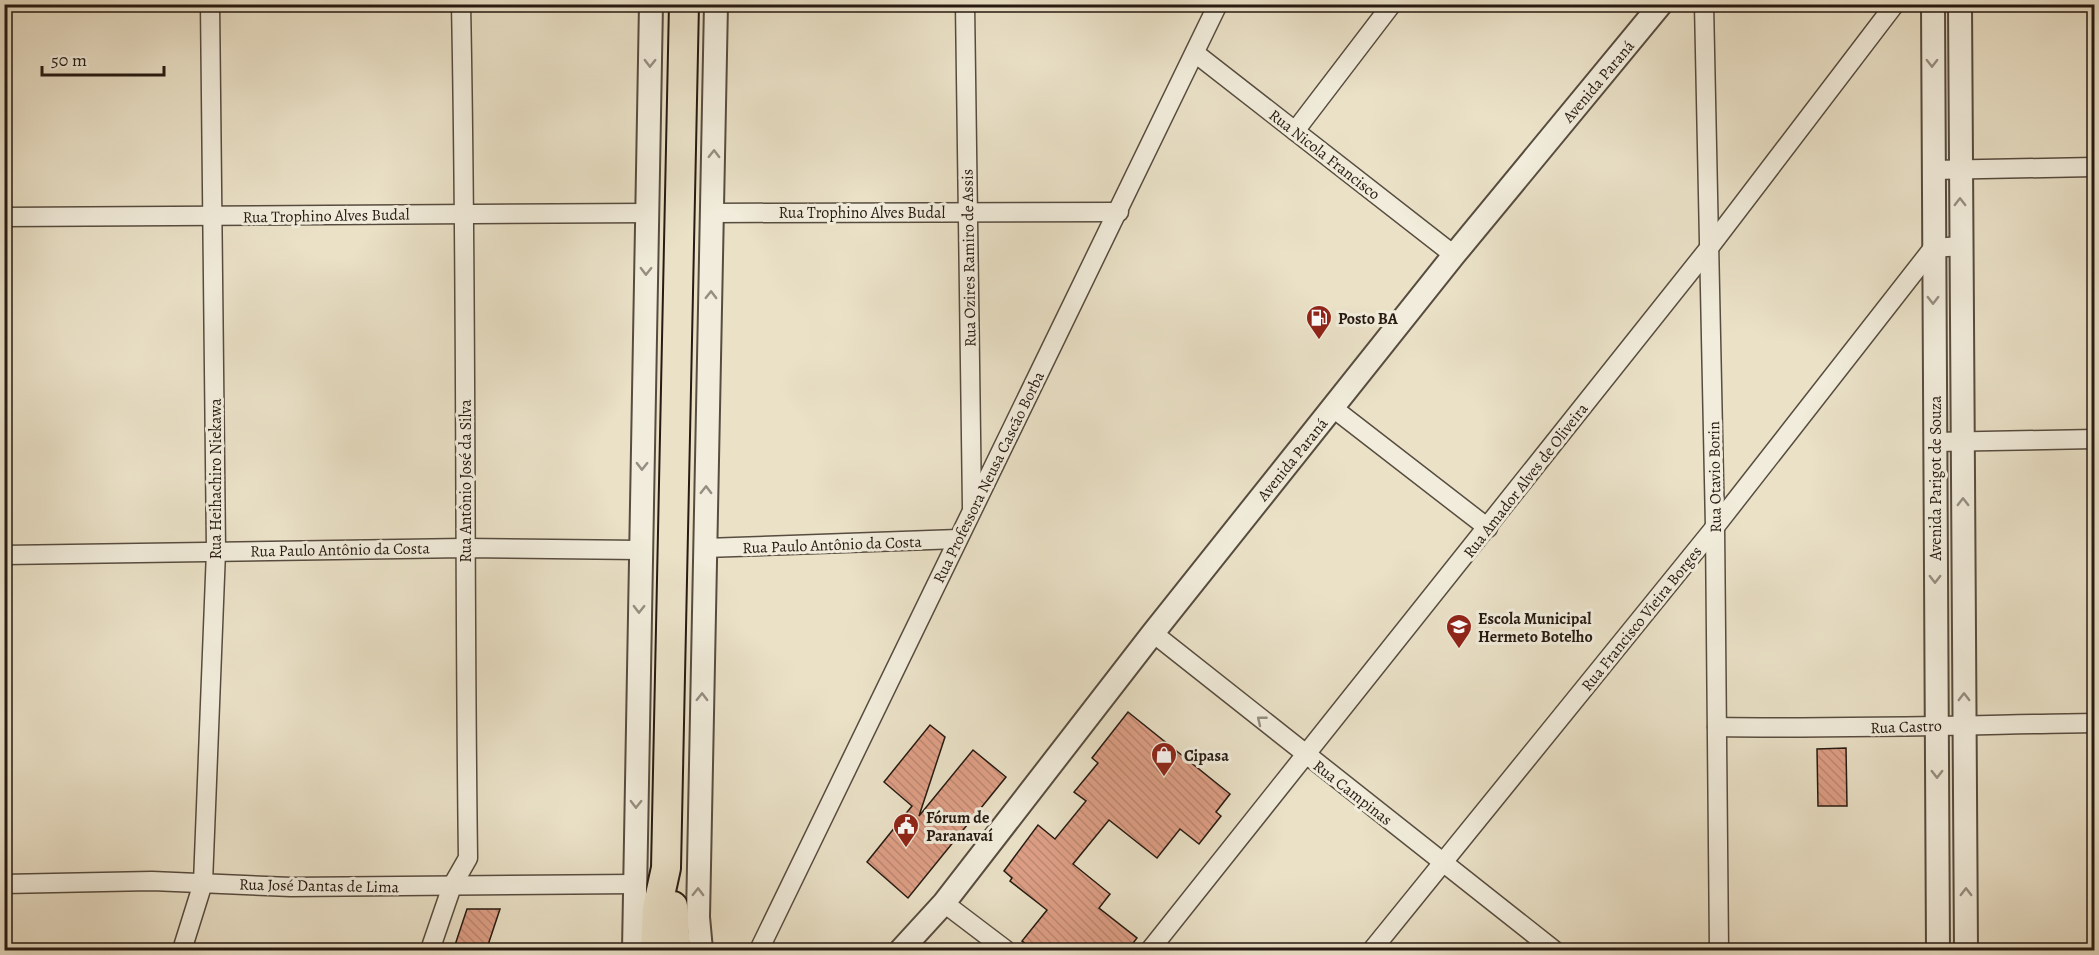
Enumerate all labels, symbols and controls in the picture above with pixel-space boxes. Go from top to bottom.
street label: Avenida Paraná [1557,35,1640,128]
scale bar [42,39,164,77]
text: 50 m [51,48,87,72]
one-way arrow [644,58,656,67]
one-way arrow [1926,58,1938,67]
street label: Rua Nicola Francisco [1264,104,1385,205]
one-way arrow [707,150,720,159]
street label: Rua Ozires Ramiro de Assis [956,169,982,347]
one-way arrow [1954,198,1966,207]
street label: Rua Trophino Alves Budal [779,202,946,224]
street label: Rua Trophino Alves Budal [242,204,410,228]
one-way arrow [640,267,653,276]
one-way arrow [704,291,717,300]
one-way arrow [1927,295,1939,304]
fuel station icon: Posto BA [1304,303,1334,341]
place label: Posto BA [1338,308,1399,330]
street label: Rua Professora Neusa Cascão Borba [928,367,1050,587]
street label: Avenida Parigot de Souza [1925,395,1947,562]
street label: Rua Heihachiro Niekawa [205,398,227,560]
street label: Rua Amador Alves de Oliveira [1458,398,1594,563]
street label: Rua Antônio José da Silva [455,399,477,563]
street label: Avenida Paraná [1252,413,1333,507]
street label: Rua Otavio Borin [1703,421,1727,533]
one-way arrow [636,462,648,471]
one-way arrow [700,486,713,495]
one-way arrow [1957,498,1969,507]
street label: Rua Paulo Antônio da Costa [742,531,923,559]
street label: Rua Paulo Antônio da Costa [250,537,431,563]
street label: Rua Francisco Vieira Borges [1576,541,1707,696]
one-way arrow [1929,574,1941,583]
one-way arrow [633,604,645,613]
place label: Escola Municipal Hermeto Botelho [1478,608,1593,648]
school or university icon: Escola Municipal Hermeto Botelho [1444,612,1474,650]
one-way arrow [696,693,708,702]
one-way arrow [1958,693,1970,702]
street label: Rua Castro [1870,715,1942,739]
one-way arrow [1257,716,1268,727]
shop icon: Cipasa [1149,740,1179,778]
place label: Cipasa [1184,745,1229,767]
street label: Rua Campinas [1308,755,1397,831]
one-way arrow [1931,769,1943,778]
one-way arrow [630,799,642,808]
place label: Fórum de Paranavaí [926,807,993,847]
public building icon: Fórum de Paranavaí [891,811,921,849]
street label: Rua José Dantas de Lima [239,874,400,898]
one-way arrow [692,888,704,897]
one-way arrow [1960,888,1972,897]

